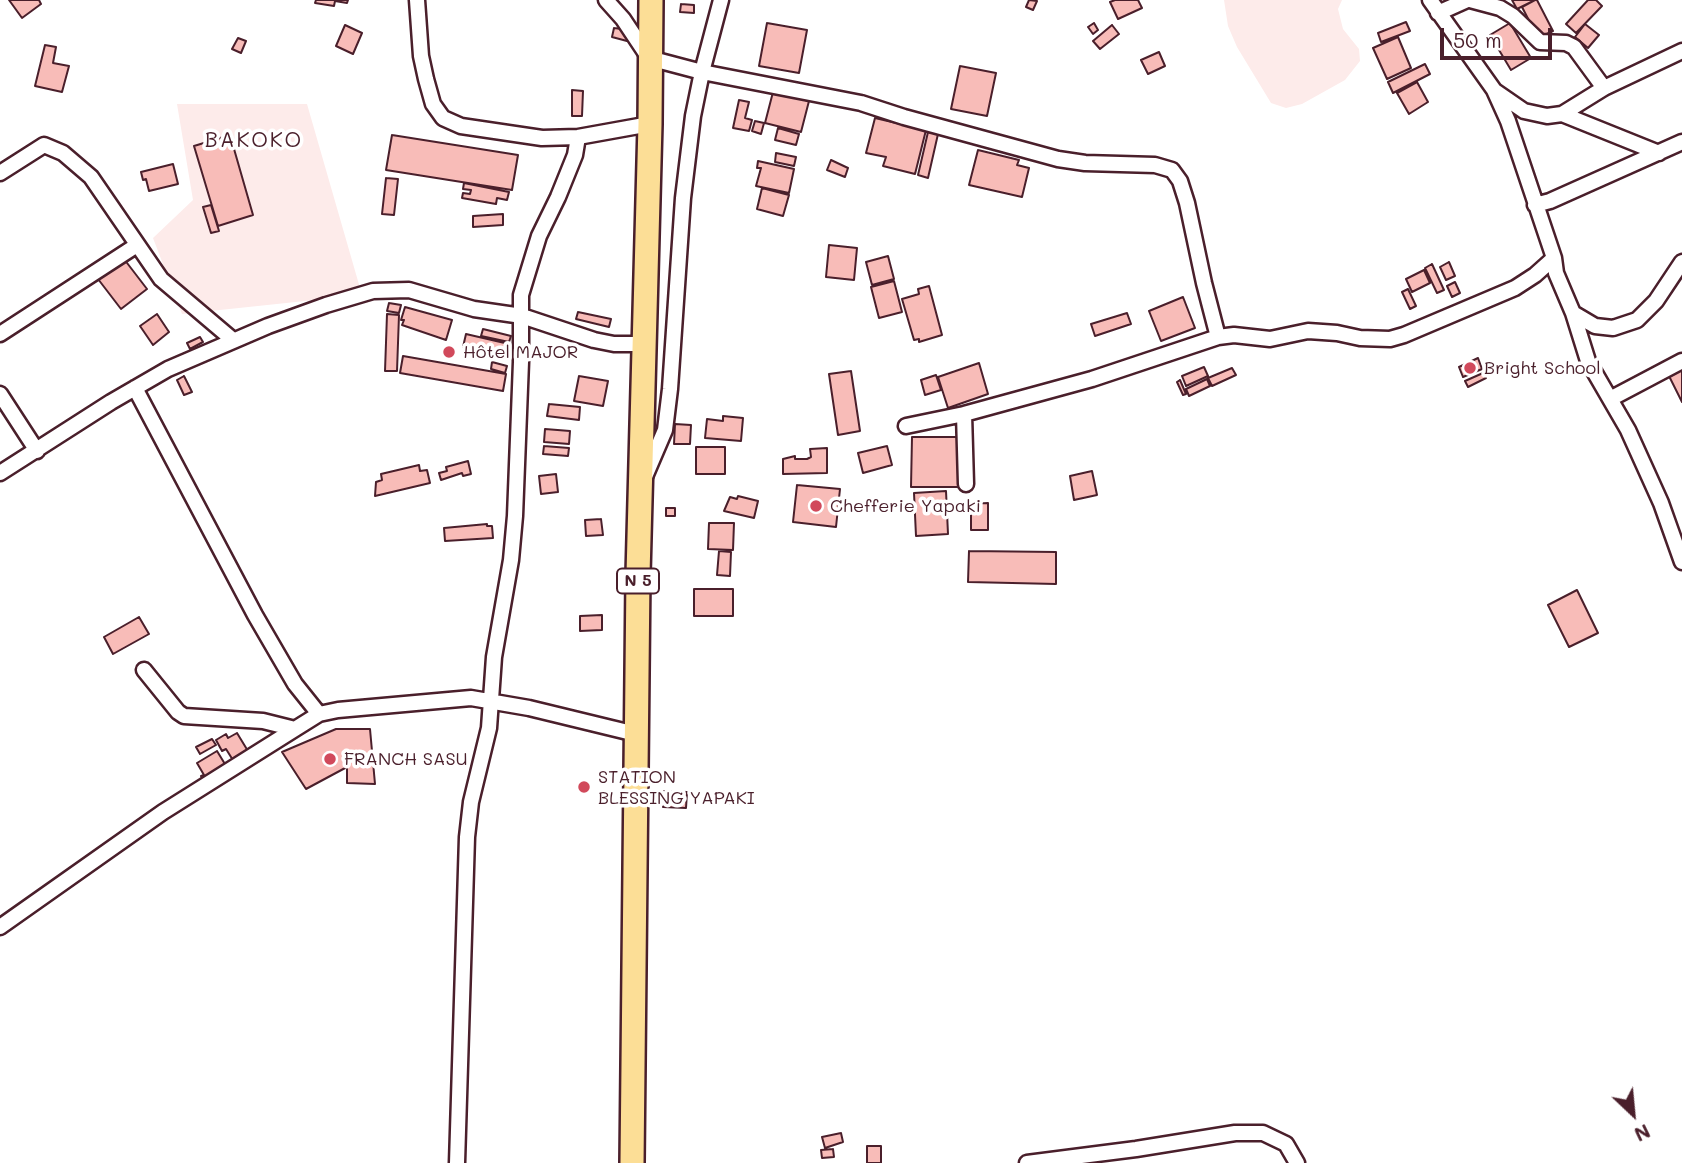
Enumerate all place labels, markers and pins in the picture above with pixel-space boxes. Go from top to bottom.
place label: Hôtel MAJOR [463,341,578,363]
marker: Hôtel MAJOR [441,344,457,360]
place label: Bright School [1484,357,1601,379]
marker: Bright School [1462,360,1478,376]
place label: Chefferie Yapaki [830,495,981,517]
marker: Chefferie Yapaki [808,498,824,514]
place label: FRANCH SASU [344,748,468,770]
marker: FRANCH SASU [322,751,338,767]
place label: STATION BLESSING YAPAKI [598,766,755,808]
marker: STATION BLESSING YAPAKI [576,779,592,795]

